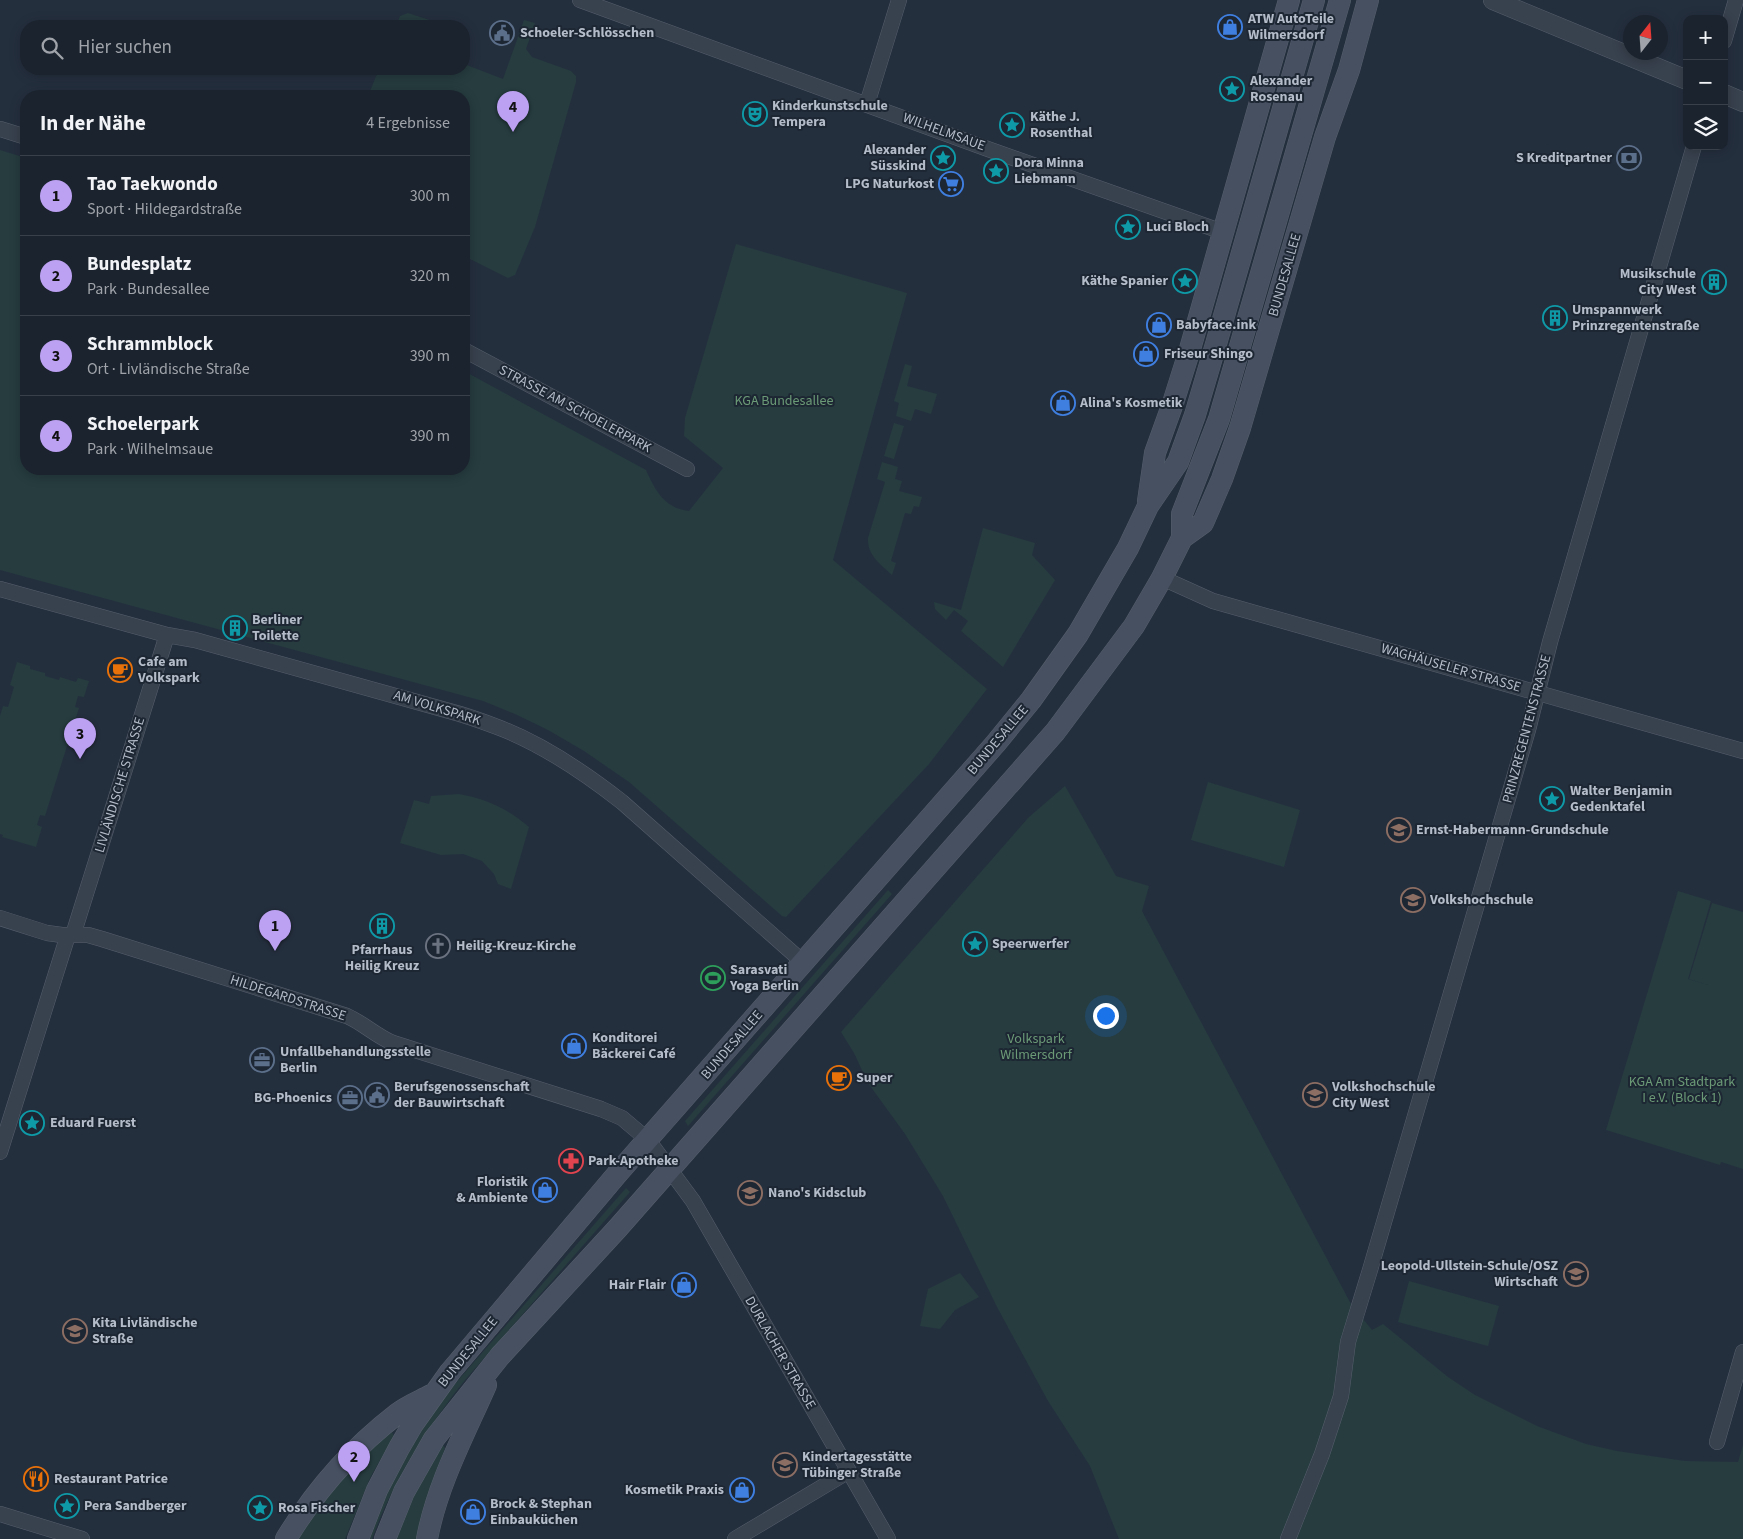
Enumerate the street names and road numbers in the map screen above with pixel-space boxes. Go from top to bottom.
street label: WILHELMSAUE [900,108,988,156]
street label: BUNDESALLEE [1264,231,1306,319]
street label: STRASSE AM SCHOELERPARK [495,360,656,458]
street label: WAGHÄUSELER STRASSE [1379,638,1523,698]
street label: PRINZREGENTENSTRASSE [1498,653,1556,805]
street label: AM VOLKSPARK [391,685,484,731]
street label: BUNDESALLEE [963,701,1033,779]
street label: LIVLÄNDISCHE STRASSE [90,715,150,855]
street label: HILDEGARDSTRASSE [227,970,349,1026]
street label: BUNDESALLEE [696,1006,768,1084]
street label: DURLACHER STRASSE [739,1293,821,1413]
street label: BUNDESALLEE [433,1312,503,1392]

